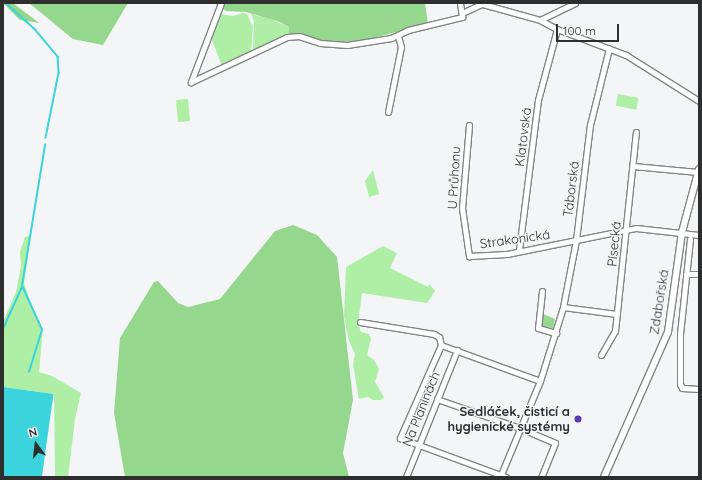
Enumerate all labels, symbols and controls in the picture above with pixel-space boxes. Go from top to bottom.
scale bar [558,16,621,42]
text: 100 m [563,23,596,38]
street label: Klatovská [512,107,534,167]
street label: U Průhonu [445,146,463,210]
street label: Táborská [560,160,582,218]
street label: Písecká [604,221,624,267]
street label: Strakonická [479,226,551,252]
street label: Zdabořská [646,268,672,336]
street label: Na Planinách [399,369,443,449]
place label: Sedláček, čisticí a hygienické systémy [447,404,570,435]
marker: Sedláček, čisticí a hygienické systémy [573,414,583,424]
north arrow [16,424,56,464]
text: N [27,425,39,440]

